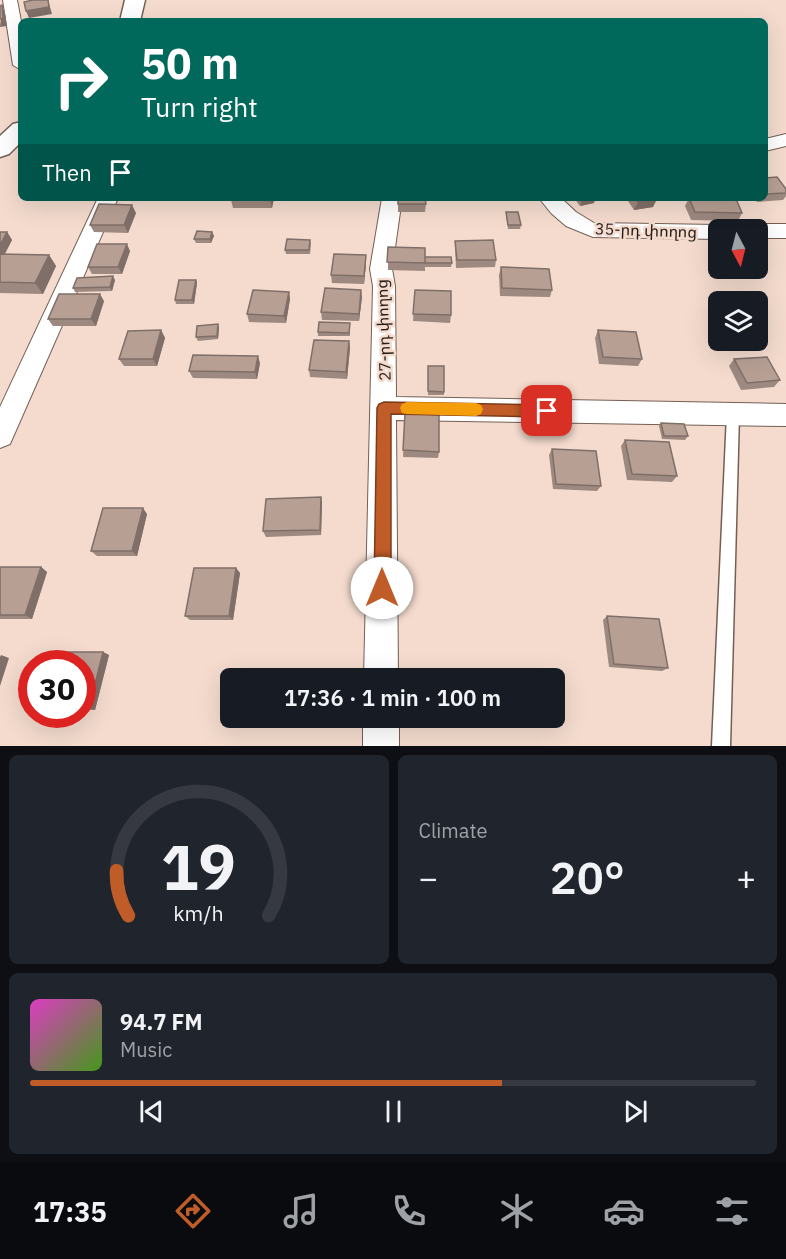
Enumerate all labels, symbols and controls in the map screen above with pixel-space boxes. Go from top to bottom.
text: 50 m [141,36,239,91]
icon: right [42,42,120,120]
text: Turn right [141,89,258,124]
icon: arrive [104,156,137,189]
text: Then [42,158,92,187]
street label: 35-րդ փողոց [595,218,697,242]
north arrow [708,219,768,279]
map controls [708,219,768,351]
street label: 27-րդ փողոց [371,279,395,381]
button: layers [708,291,768,351]
pin [521,385,572,436]
icon: arrive [530,394,563,427]
position arrow [350,556,414,620]
speed limit sign: 30 [18,650,96,728]
text: 17:36 · 1 min · 100 m [284,683,501,712]
text: Climate [419,817,487,844]
text: 19 [161,826,236,907]
text: 20° [550,848,625,906]
text: − [419,856,438,899]
text: + [736,856,756,899]
text: km/h [174,900,224,928]
text: 94.7 FM [120,1007,203,1036]
text: Music [120,1036,172,1063]
icon: previous [135,1095,168,1128]
icon: pause [377,1095,410,1128]
icon: next [619,1095,652,1128]
icon: directions [172,1190,214,1232]
icon: music [280,1190,322,1232]
icon: phone [388,1190,430,1232]
icon: climate [496,1190,538,1232]
icon: car [603,1190,645,1232]
icon: filters [711,1190,753,1232]
text: 17:35 [33,1194,107,1229]

